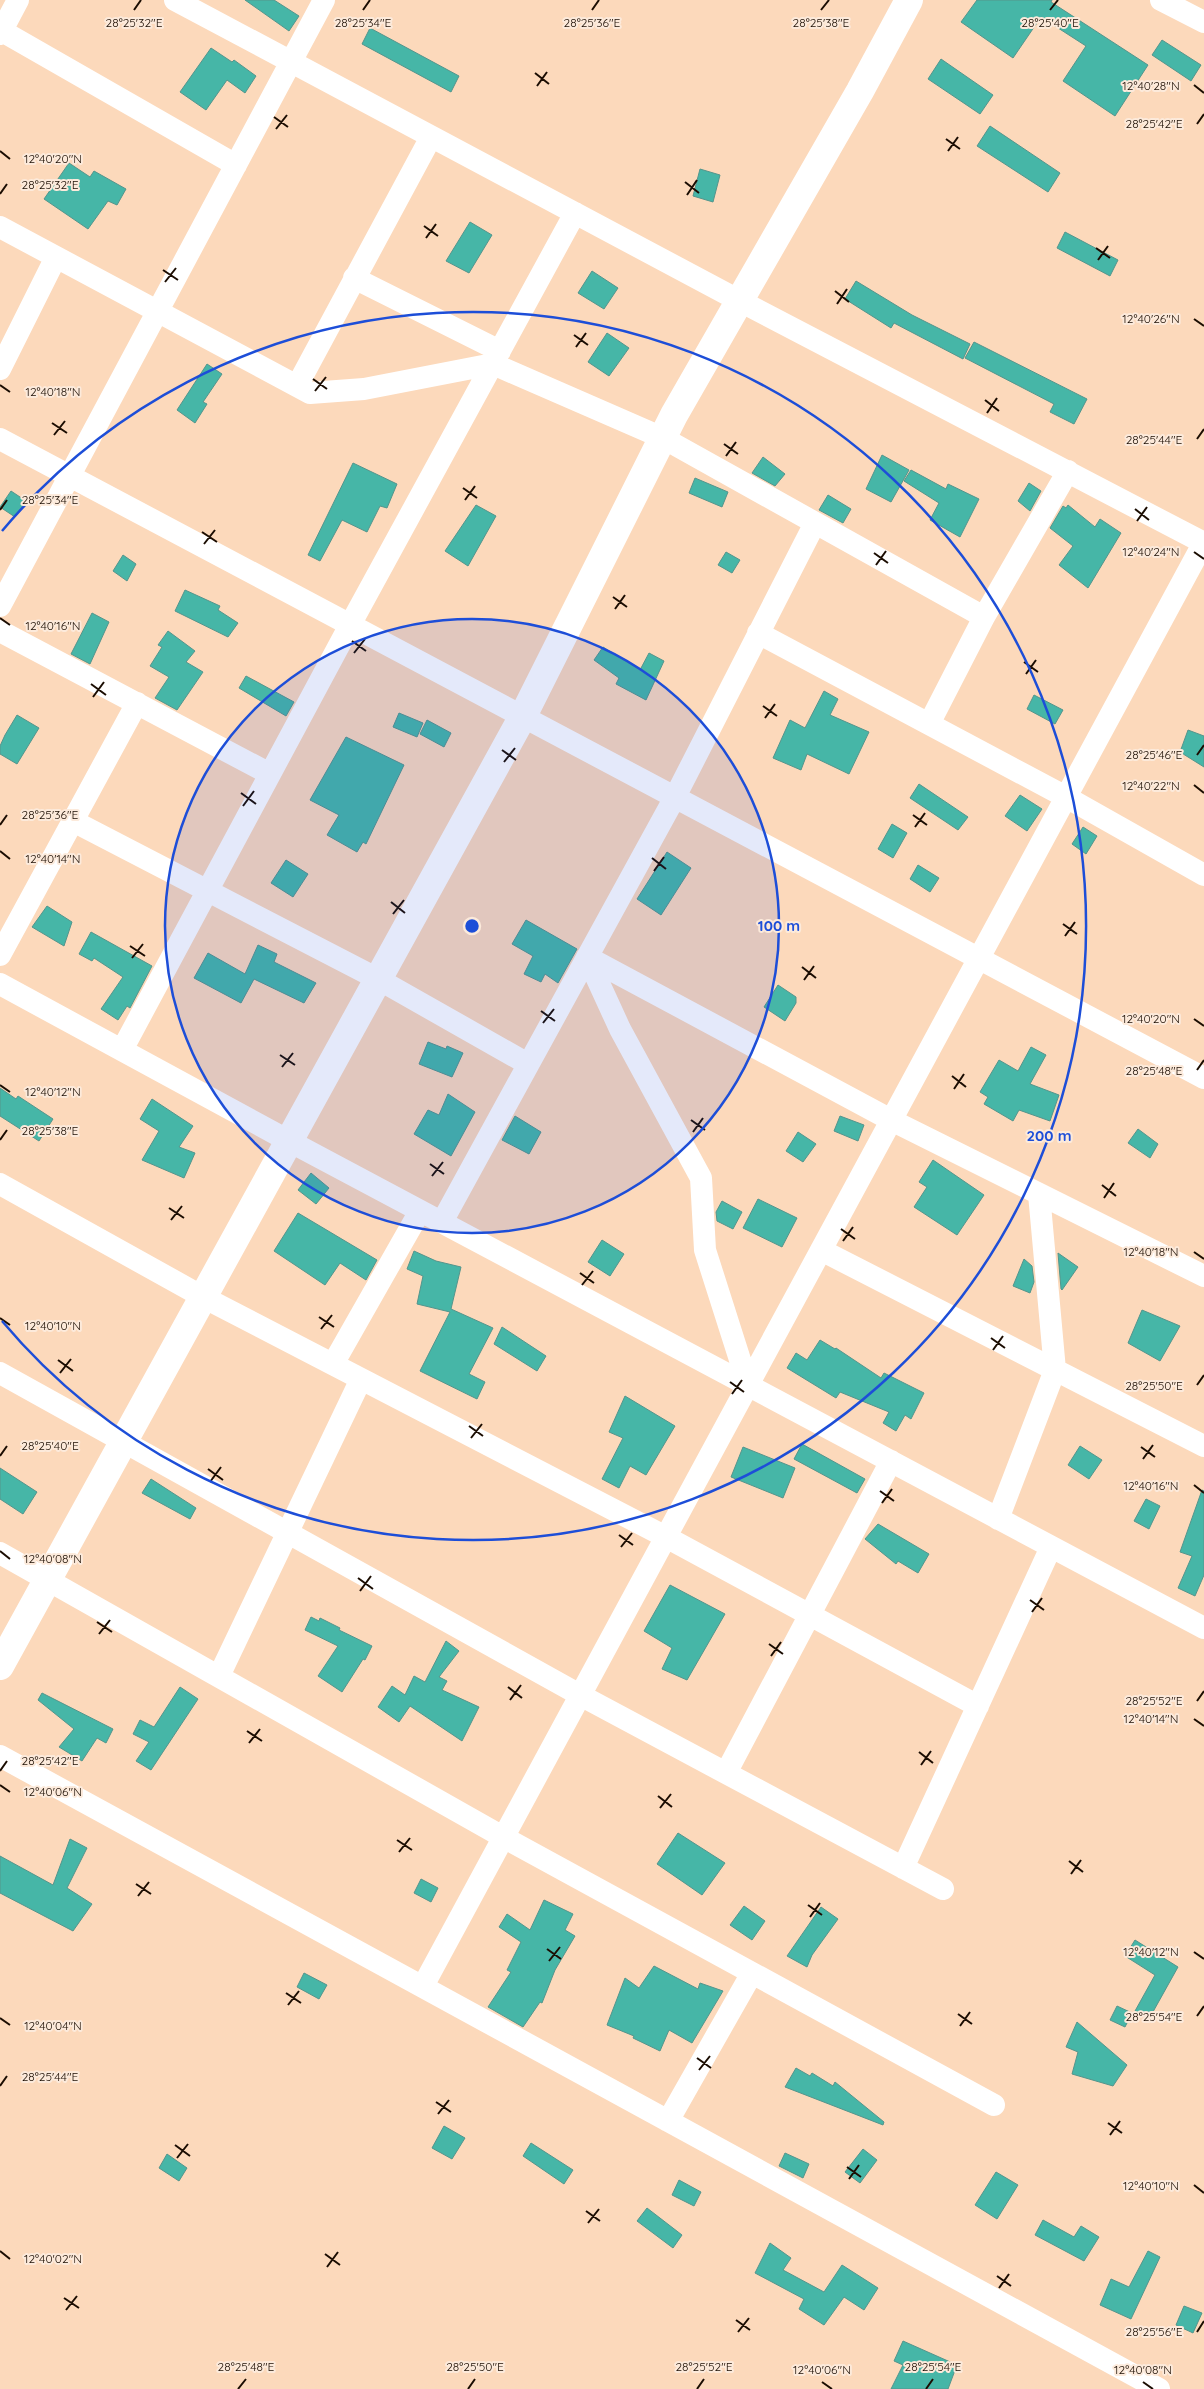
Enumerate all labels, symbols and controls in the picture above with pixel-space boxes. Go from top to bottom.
text: 28°25'32"E [106,15,163,30]
text: 28°25'34"E [335,15,392,30]
text: 28°25'36"E [564,15,621,30]
text: 28°25'38"E [793,15,850,30]
text: 28°25'40"E [1021,15,1079,30]
text: 12°40'28"N [1122,78,1180,93]
text: 28°25'42"E [1125,116,1183,131]
text: 12°40'20"N [24,151,82,166]
text: 28°25'32"E [22,177,79,192]
text: 12°40'26"N [1122,311,1180,326]
text: 12°40'18"N [25,384,81,399]
text: 28°25'44"E [1126,432,1183,447]
text: 28°25'34"E [22,492,79,507]
text: 12°40'24"N [1123,544,1179,559]
text: 12°40'16"N [25,618,81,633]
text: 28°25'46"E [1126,747,1183,762]
text: 12°40'22"N [1122,778,1180,793]
text: 28°25'36"E [22,807,79,822]
text: 12°40'14"N [26,851,80,866]
text: 100 m [758,916,800,935]
centre of rings [463,917,481,935]
text: 12°40'20"N [1122,1011,1180,1026]
text: 28°25'48"E [1126,1063,1183,1078]
text: 12°40'12"N [25,1084,81,1099]
text: 28°25'38"E [22,1123,79,1138]
text: 200 m [1027,1126,1072,1145]
text: 12°40'18"N [1123,1244,1179,1259]
text: 12°40'10"N [25,1318,81,1333]
text: 28°25'50"E [1125,1378,1183,1393]
text: 28°25'40"E [21,1438,79,1453]
text: 12°40'16"N [1123,1478,1179,1493]
text: 12°40'08"N [24,1551,82,1566]
text: 28°25'52"E [1125,1693,1183,1708]
text: 12°40'14"N [1124,1711,1178,1726]
text: 28°25'42"E [21,1753,79,1768]
text: 12°40'06"N [24,1784,82,1799]
text: 12°40'12"N [1123,1944,1179,1959]
text: 28°25'54"E [1126,2009,1183,2024]
text: 12°40'04"N [24,2018,82,2033]
text: 28°25'44"E [22,2069,79,2084]
text: 12°40'10"N [1123,2178,1179,2193]
text: 12°40'02"N [24,2251,82,2266]
text: 28°25'56"E [1125,2324,1183,2339]
text: 28°25'48"E [218,2359,275,2374]
text: 28°25'50"E [446,2359,504,2374]
text: 28°25'52"E [675,2359,733,2374]
text: 28°25'54"E [905,2359,962,2374]
text: 12°40'06"N [793,2362,851,2377]
text: 12°40'08"N [1114,2362,1172,2377]

